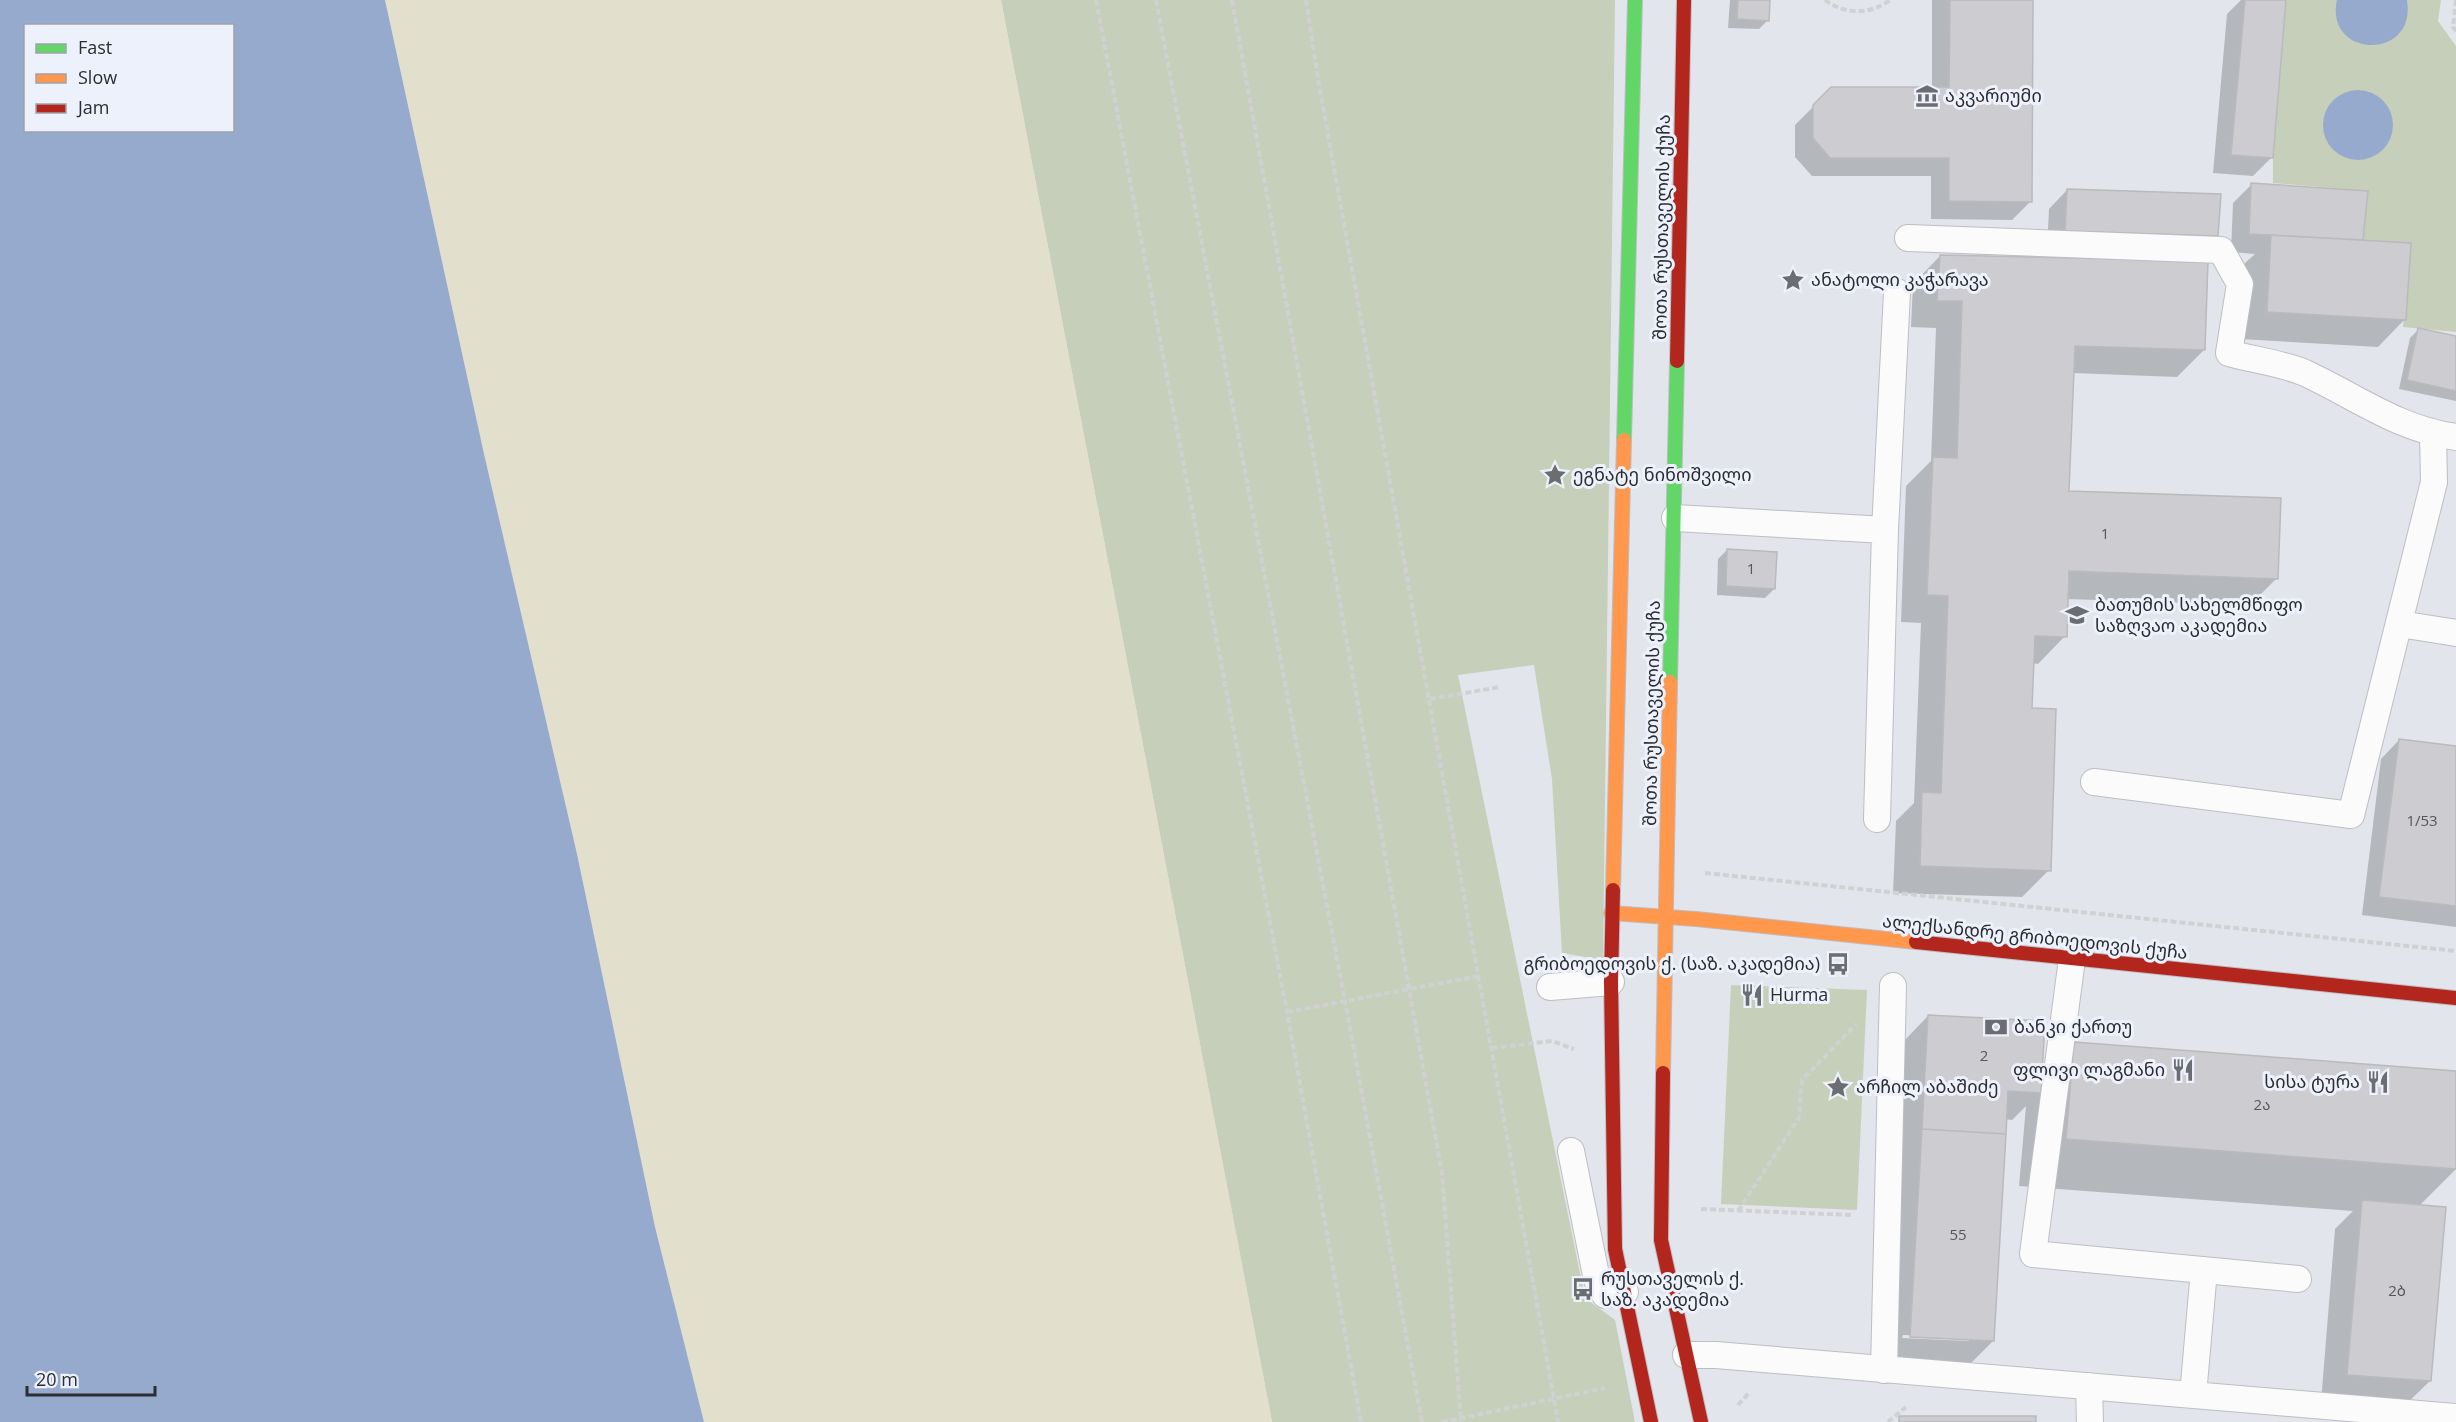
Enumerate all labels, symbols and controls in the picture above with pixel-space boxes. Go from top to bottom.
legend [24,24,234,132]
text: Fast [78,35,112,59]
text: Slow [78,65,117,89]
museum icon: აკვარიუმი [1914,83,1940,109]
place label: აკვარიუმი [1945,83,2042,107]
text: Jam [76,95,110,119]
street label: შოთა რუსთაველის ქუჩა [1647,114,1675,340]
place icon: ანატოლი კაჭარავა [1780,267,1806,293]
place label: ანატოლი კაჭარავა [1811,267,1989,291]
place icon: ეგნატე ნინოშვილი [1542,462,1568,488]
place label: ეგნატე ნინოშვილი [1573,462,1751,486]
house number: 1 [2101,523,2109,543]
house number: 1 [1747,558,1755,578]
place label: ბათუმის სახელმწიფო საზღვაო აკადემია [2095,592,2303,637]
street label: შოთა რუსთაველის ქუჩა [1637,600,1665,826]
school or university icon: ბათუმის სახელმწიფო საზღვაო აკადემია [2064,602,2090,628]
house number: 1/53 [2406,810,2438,830]
street label: ალექსანდრე გრიბოედოვის ქუჩა [1881,908,2189,964]
place label: გრიბოედოვის ქ. (საზ. აკადემია) [1524,951,1820,975]
bus stop icon: გრიბოედოვის ქ. (საზ. აკადემია) [1825,951,1851,977]
restaurant icon: Hurma [1739,982,1765,1008]
place label: Hurma [1770,982,1828,1006]
bank icon: ბანკი ქართუ [1983,1014,2009,1040]
place label: ბანკი ქართუ [2014,1014,2132,1038]
house number: 2 [1980,1045,1988,1065]
place label: ფლივი ლაგმანი [2013,1057,2165,1081]
restaurant icon: ფლივი ლაგმანი [2170,1057,2196,1083]
place label: სისა ტურა [2264,1069,2360,1093]
restaurant icon: სისა ტურა [2365,1069,2391,1095]
place icon: არჩილ აბაშიძე [1825,1074,1851,1100]
place label: არჩილ აბაშიძე [1856,1074,1999,1098]
house number: 2ა [2254,1094,2270,1114]
house number: 55 [1949,1224,1967,1244]
place label: რუსთაველის ქ. საზ. აკადემია [1601,1266,1744,1311]
bus stop icon: რუსთაველის ქ. საზ. აკადემია [1570,1276,1596,1302]
house number: 2ბ [2388,1280,2406,1300]
scale bar [27,1359,154,1397]
text: 20 m [36,1367,78,1391]

